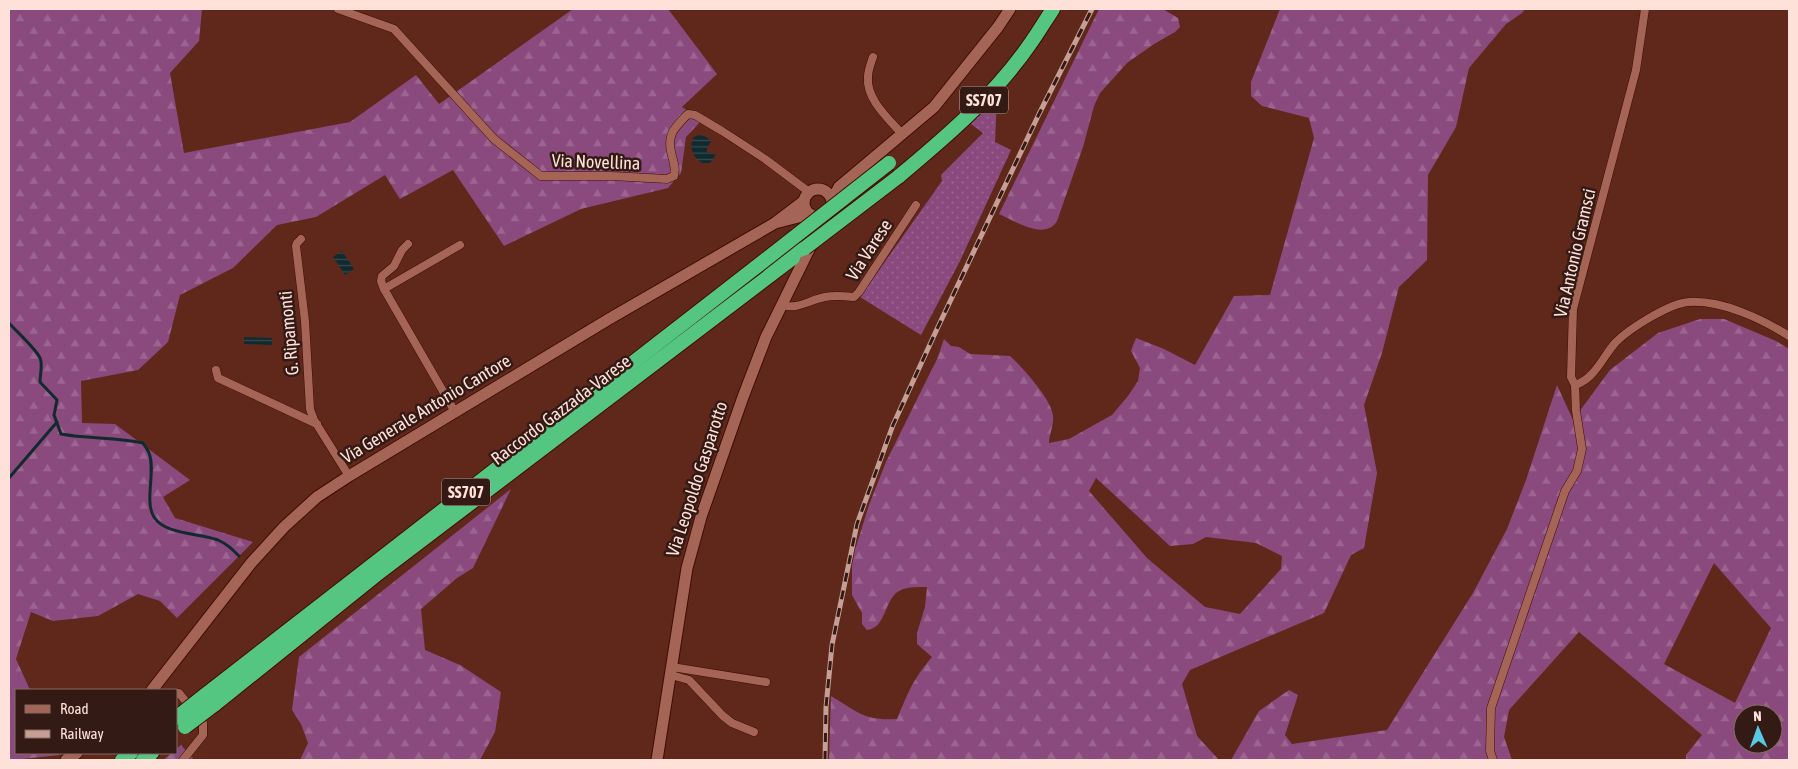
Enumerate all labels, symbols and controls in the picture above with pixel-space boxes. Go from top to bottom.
road number: SS707 [960,86,1008,114]
street label: Via Novellina [551,149,641,174]
street label: Via Antonio Gramsci [1549,186,1600,319]
street label: Via Varese [841,215,896,284]
street label: G. Ripamonti [274,290,303,376]
street label: Via Generale Antonio Cantore [337,350,514,468]
street label: Raccordo Gazzada-Varese [487,350,635,469]
street label: Via Leopoldo Gasparotto [662,399,732,559]
road number: SS707 [442,478,490,506]
legend [15,689,178,754]
text: Road [60,700,89,717]
north arrow [1733,704,1783,754]
text: N [1753,708,1762,724]
text: Railway [60,725,104,742]

